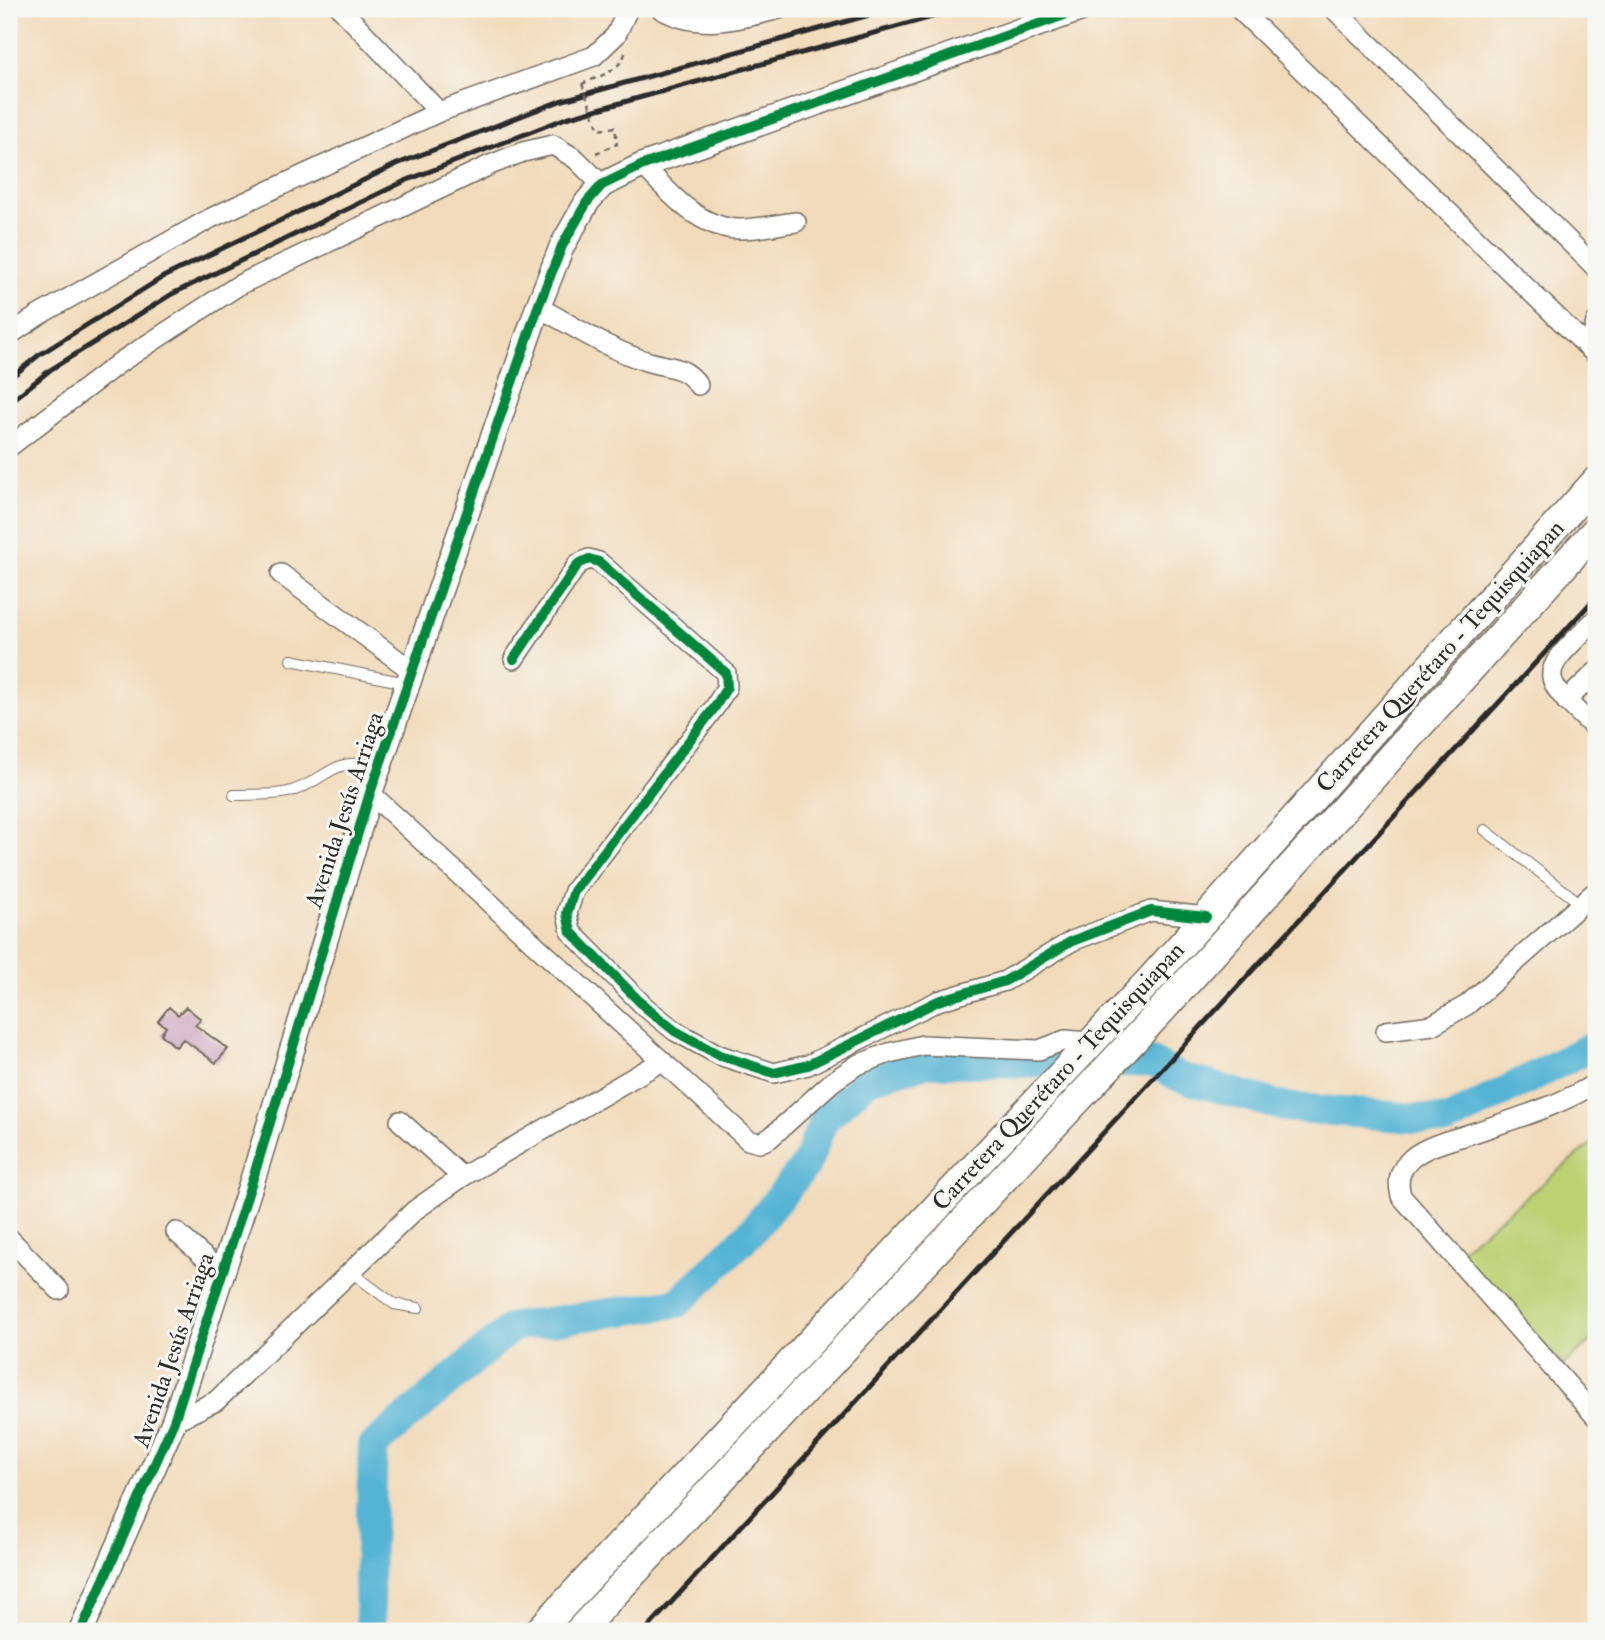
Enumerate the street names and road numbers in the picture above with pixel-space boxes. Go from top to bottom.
street label: Carretera Querétaro - Tequisquiapan [1310,513,1571,799]
street label: Avenida Jesús Arriaga [298,707,391,913]
street label: Carretera Querétaro - Tequisquiapan [925,935,1191,1217]
street label: Avenida Jesús Arriaga [125,1247,222,1453]

